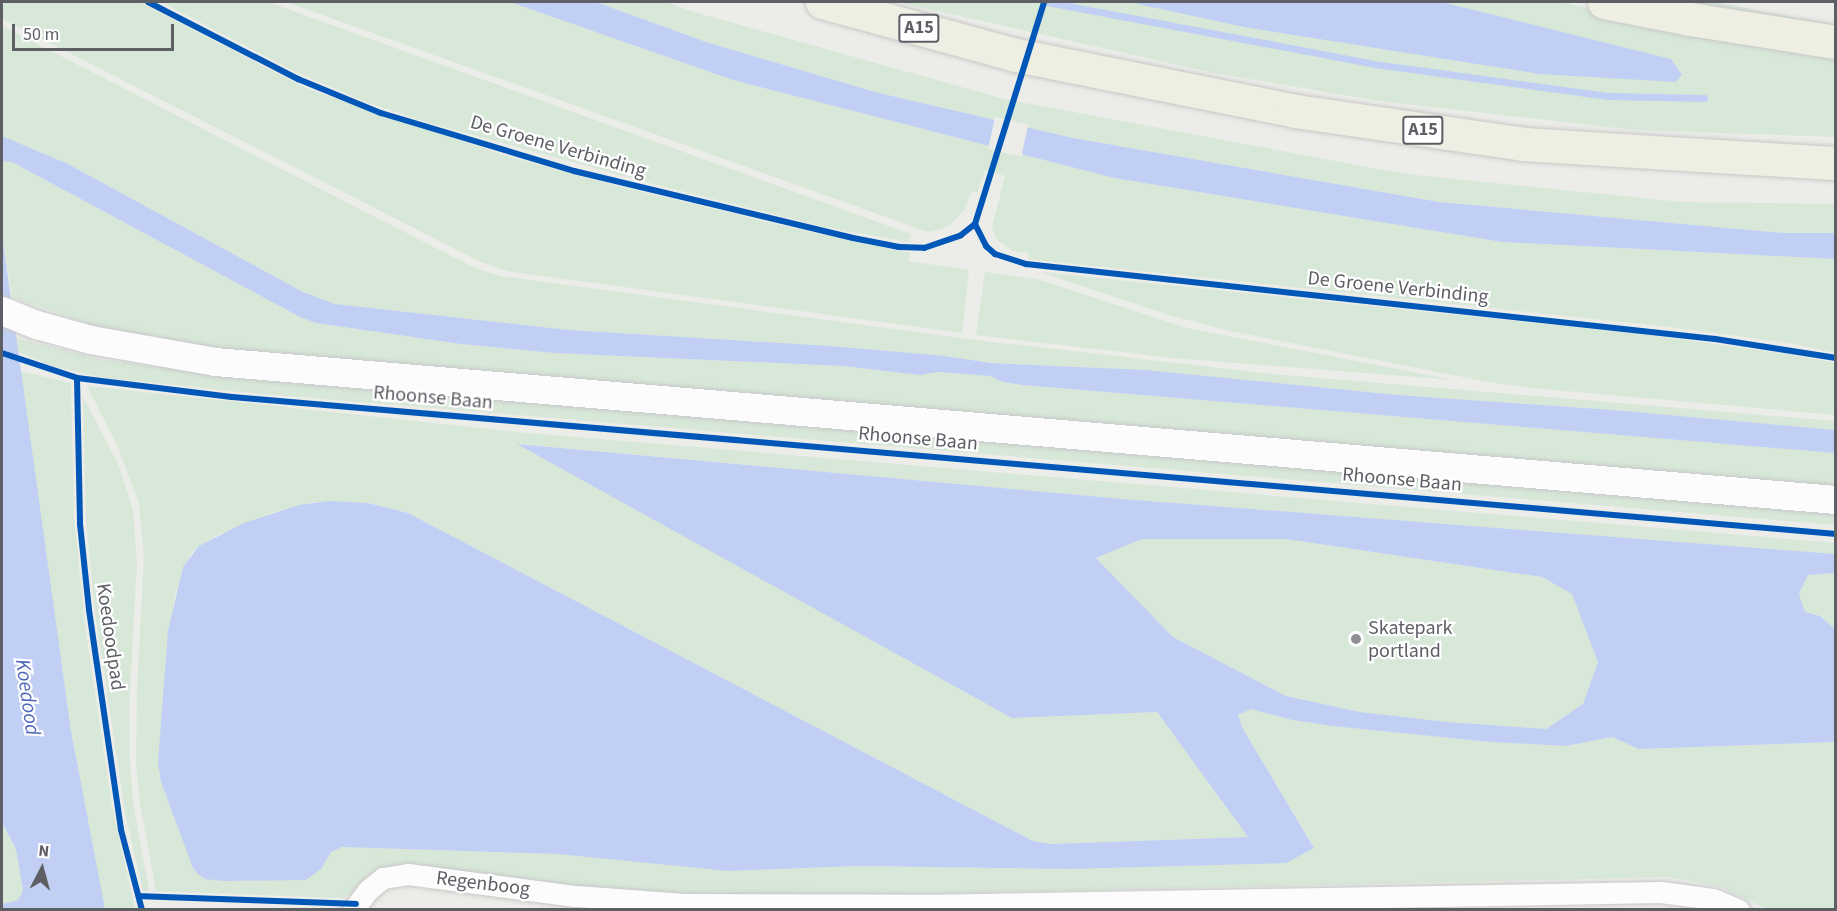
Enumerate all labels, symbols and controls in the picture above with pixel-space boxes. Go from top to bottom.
scale bar [15,12,177,50]
road number: A15 [898,13,940,43]
text: 50 m [23,22,59,47]
street label: De Groene Verbinding [467,110,649,184]
road number: A15 [1402,115,1444,145]
street label: De Groene Verbinding [1306,267,1490,309]
street label: Rhoonse Baan [372,381,494,415]
street label: Rhoonse Baan [857,422,979,456]
street label: Rhoonse Baan [1341,463,1463,497]
street label: Koedoodpad [91,582,129,692]
place label: Skatepark portland [1368,616,1452,663]
marker: Skatepark portland [1349,632,1363,646]
water label: Koedood [10,657,46,737]
north arrow [12,839,72,899]
text: N [37,840,50,863]
street label: Regenboog [435,866,531,902]

